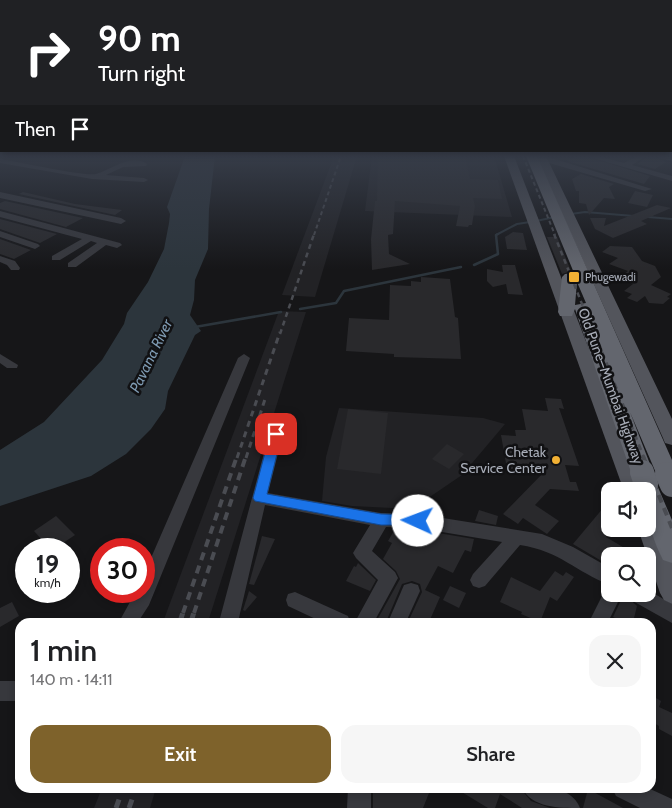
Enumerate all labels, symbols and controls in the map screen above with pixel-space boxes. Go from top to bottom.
text: 90 m [98,17,181,60]
icon: right [15,20,80,85]
text: Turn right [98,60,185,87]
icon: arrive [66,115,94,143]
text: Then [15,118,56,141]
marker: Phugewadi [567,270,581,284]
place label: Phugewadi [585,270,636,284]
street label: Old Pune–Mumbai Highway [574,305,648,467]
water label: Pavana River [126,315,177,395]
pin [255,413,297,455]
icon: arrive [262,420,290,448]
place label: Chetak Service Center [460,443,547,477]
marker: Chetak Service Center [550,454,562,466]
map controls [601,482,656,602]
button: sound [601,482,656,537]
position arrow [391,494,443,546]
speed limit sign: 30 [90,538,155,603]
button: search [601,547,656,602]
text: 19 [36,549,59,579]
text: km/h [34,575,61,590]
text: 1 min [30,632,97,669]
button: close [589,635,641,687]
text: 140 m · 14:11 [30,670,113,689]
button: Exit [30,725,331,783]
button: Share [341,725,641,783]

